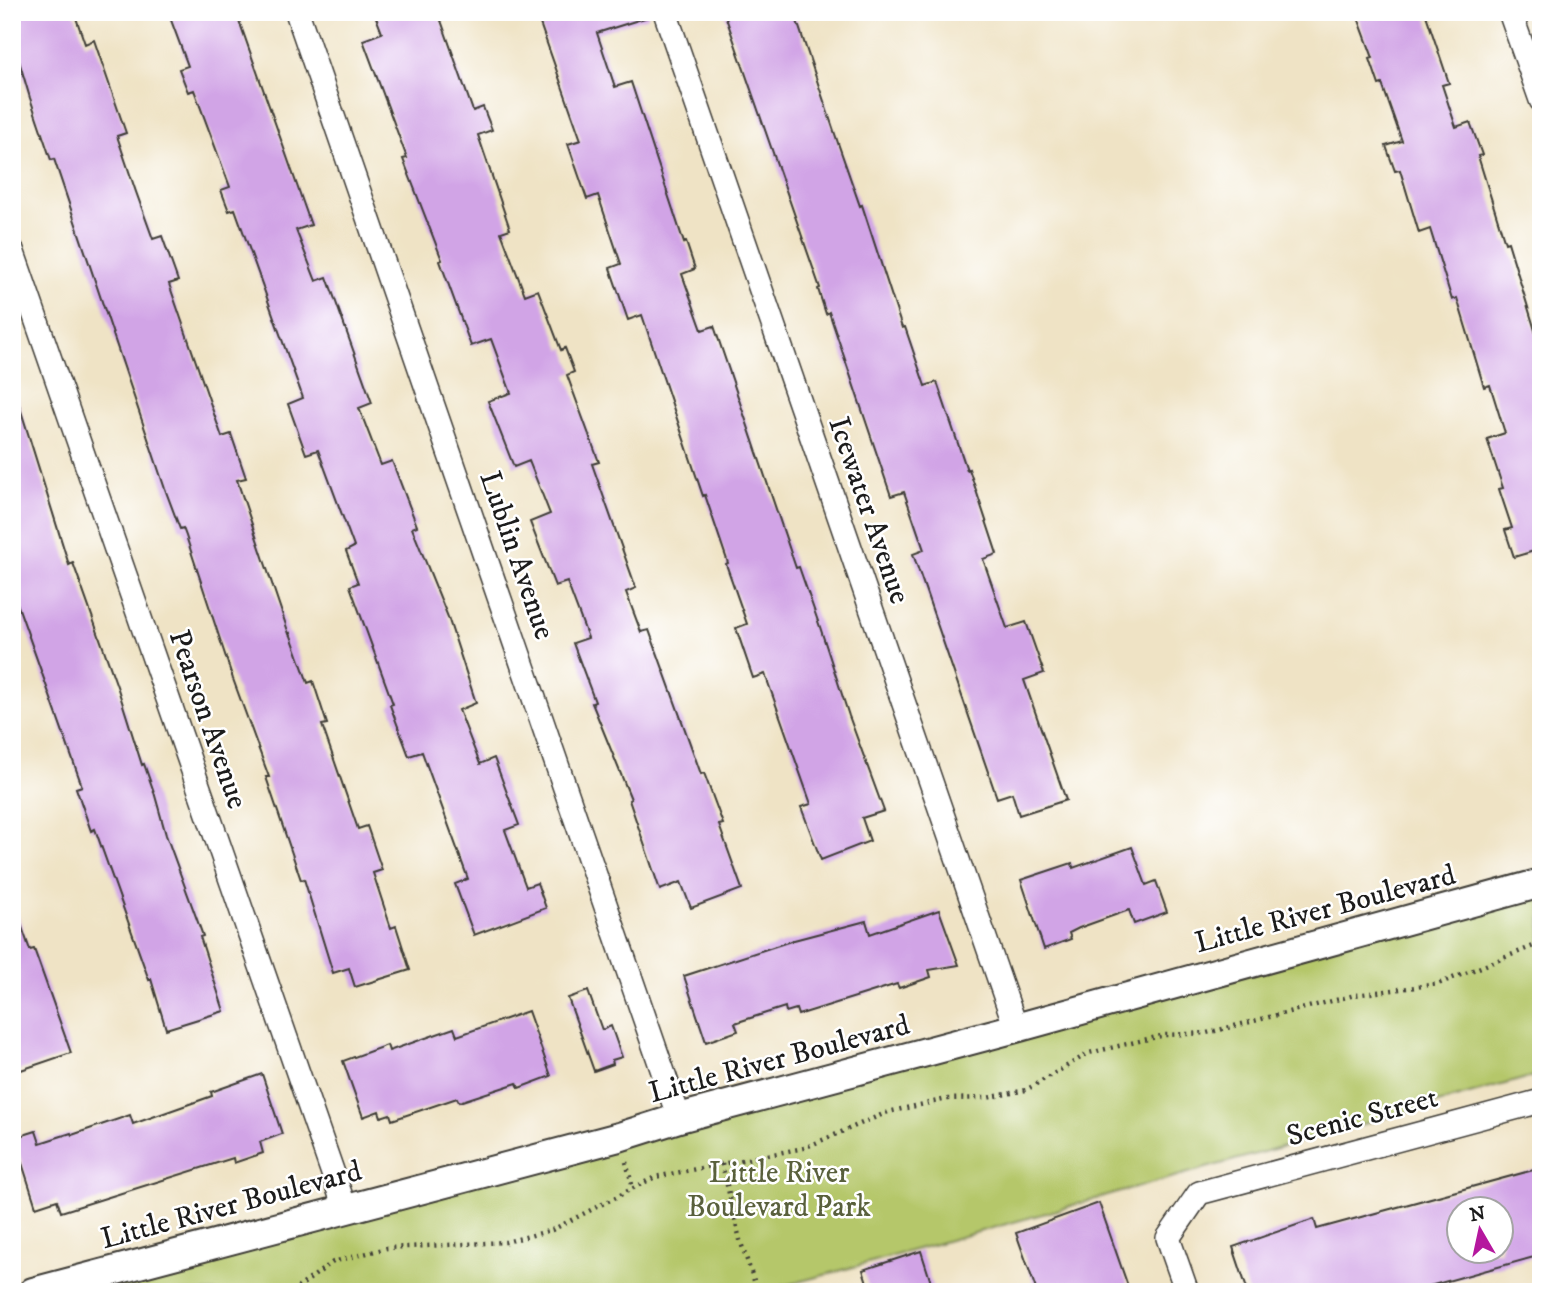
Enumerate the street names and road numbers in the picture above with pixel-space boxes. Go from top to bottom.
street label: Icewater Avenue [819,412,918,609]
street label: Lublin Avenue [471,467,563,644]
street label: Pearson Avenue [160,625,255,814]
street label: Little River Boulevard [1191,857,1460,962]
street label: Little River Boulevard [645,1007,914,1112]
street label: Scenic Street [1283,1080,1442,1155]
street label: Little River Boulevard [97,1153,366,1258]

